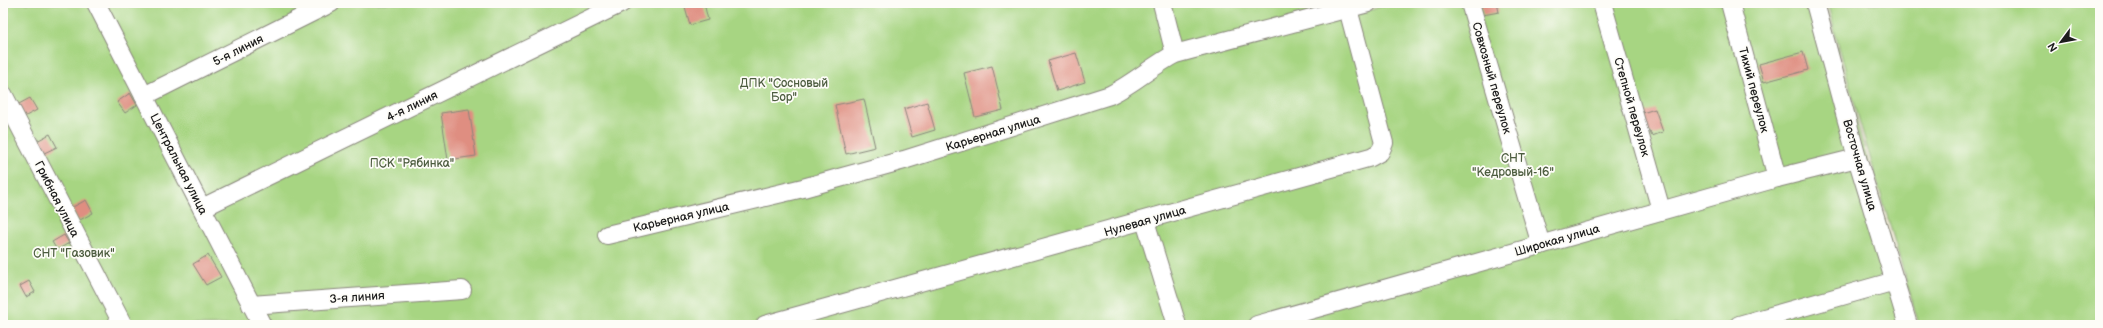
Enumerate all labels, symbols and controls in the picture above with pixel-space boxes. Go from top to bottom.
street label: Совхозный переулок [1468,21,1515,136]
north arrow [2041,22,2081,62]
street label: 5-я линия [210,31,266,70]
text: N [2045,40,2061,54]
street label: Тихий переулок [1735,46,1772,135]
street label: Степной переулок [1610,56,1653,159]
park label: ДПК "Сосновый Бор" [740,76,828,105]
street label: 4-я линия [384,87,441,125]
street label: Центральная улица [146,111,211,217]
street label: Карьерная улица [944,112,1042,155]
street label: Восточная улица [1839,118,1880,213]
park label: СНТ "Кедровый-16" [1472,151,1554,180]
park label: ПСК "Рябинка" [370,156,454,171]
street label: Грибная улица [31,159,82,240]
street label: Карьерная улица [632,199,731,236]
street label: Нулевая улица [1102,203,1188,240]
street label: Широкая улица [1513,221,1601,260]
park label: СНТ "Газовик" [33,246,115,261]
street label: 3-я линия [329,288,385,307]

